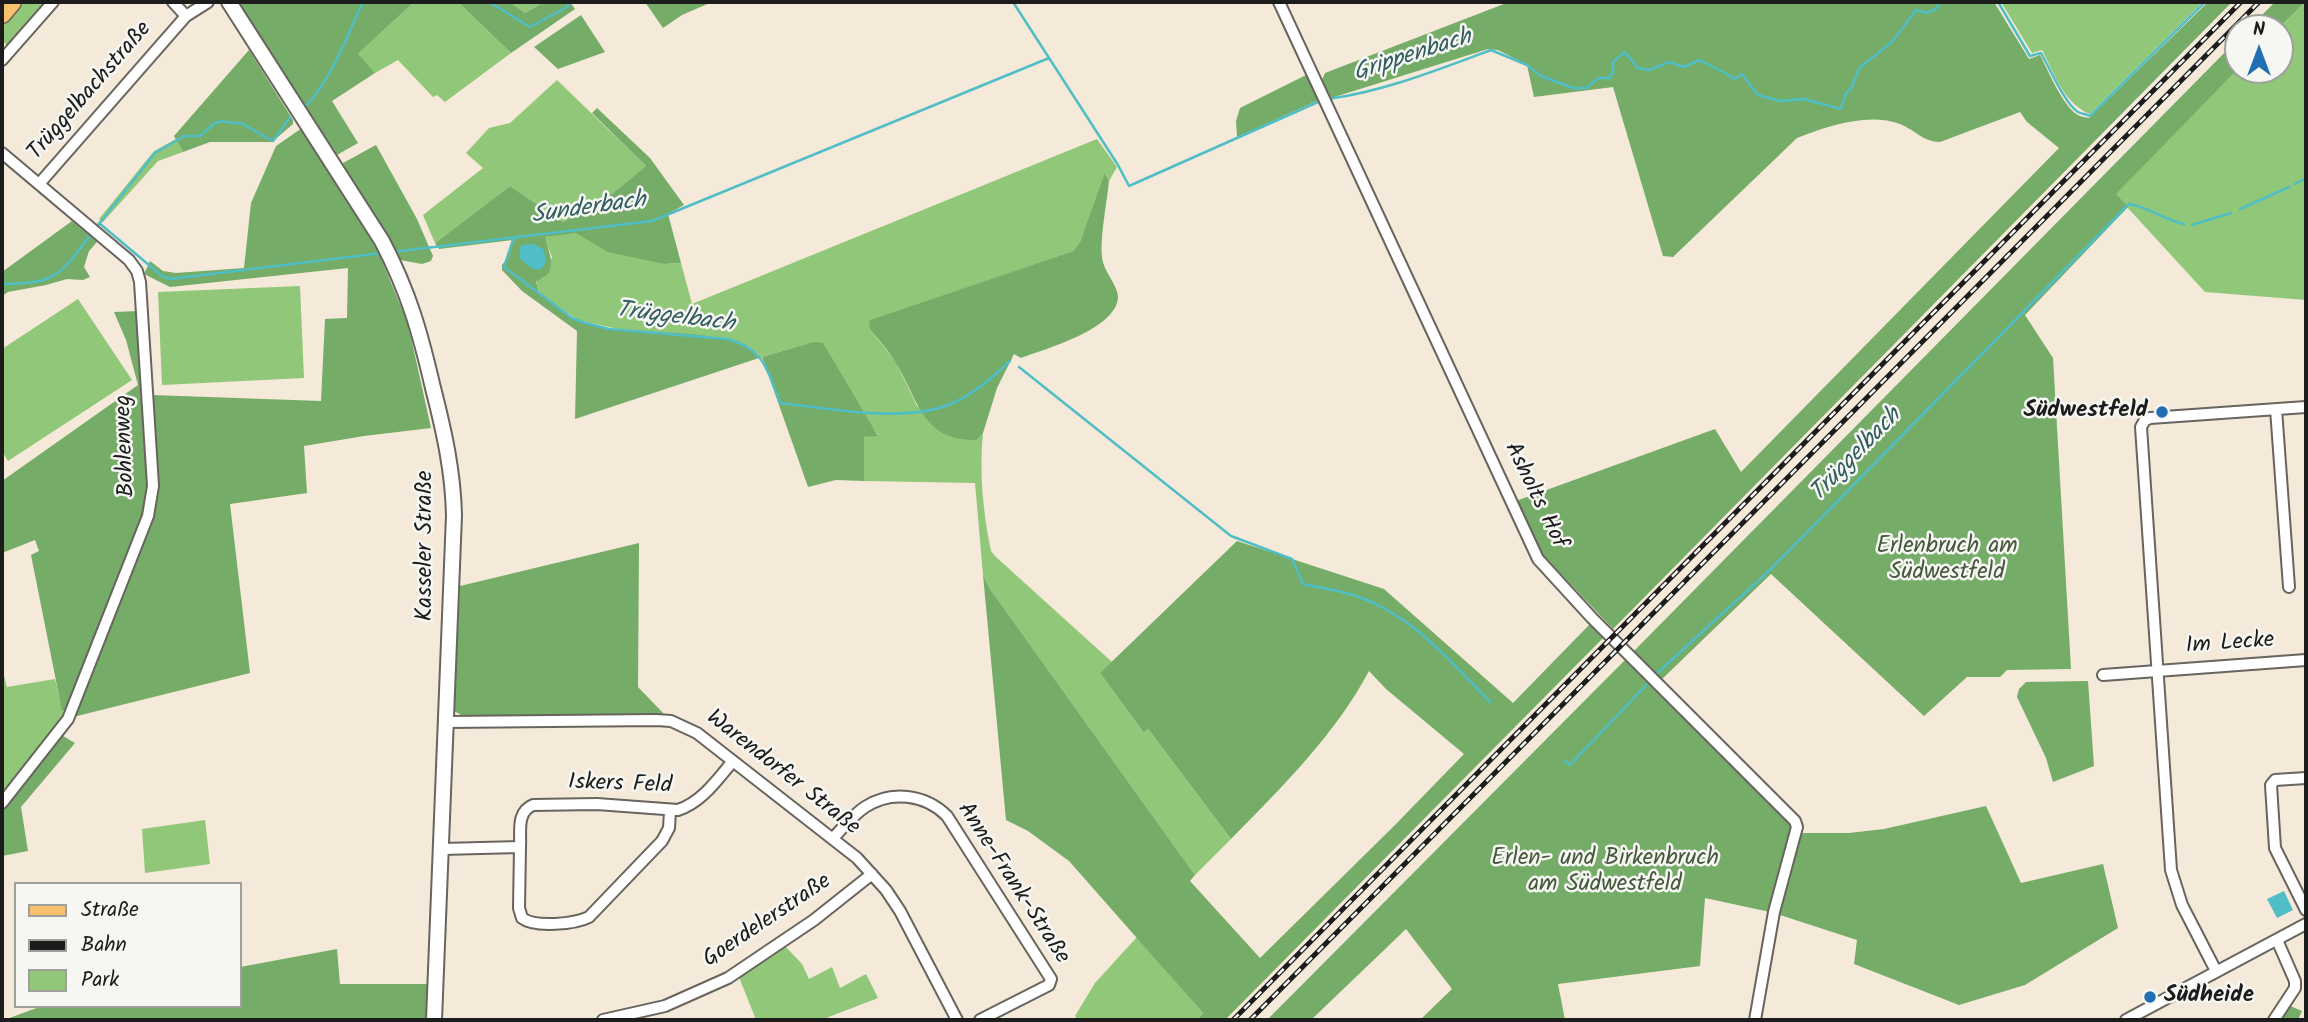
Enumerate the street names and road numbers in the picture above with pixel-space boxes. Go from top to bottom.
street label: Trüggelbachstraße [23,17,159,167]
street label: Bohlenweg [111,394,143,498]
street label: Asholts Hof [1496,438,1572,554]
street label: Kasseler Straße [413,471,441,621]
street label: Im Lecke [2185,628,2275,662]
street label: Warendorfer Straße [700,705,864,843]
street label: Iskers Feld [567,770,673,802]
street label: Anne-Frank-Straße [950,798,1074,970]
street label: Goerdelerstraße [699,869,837,975]

